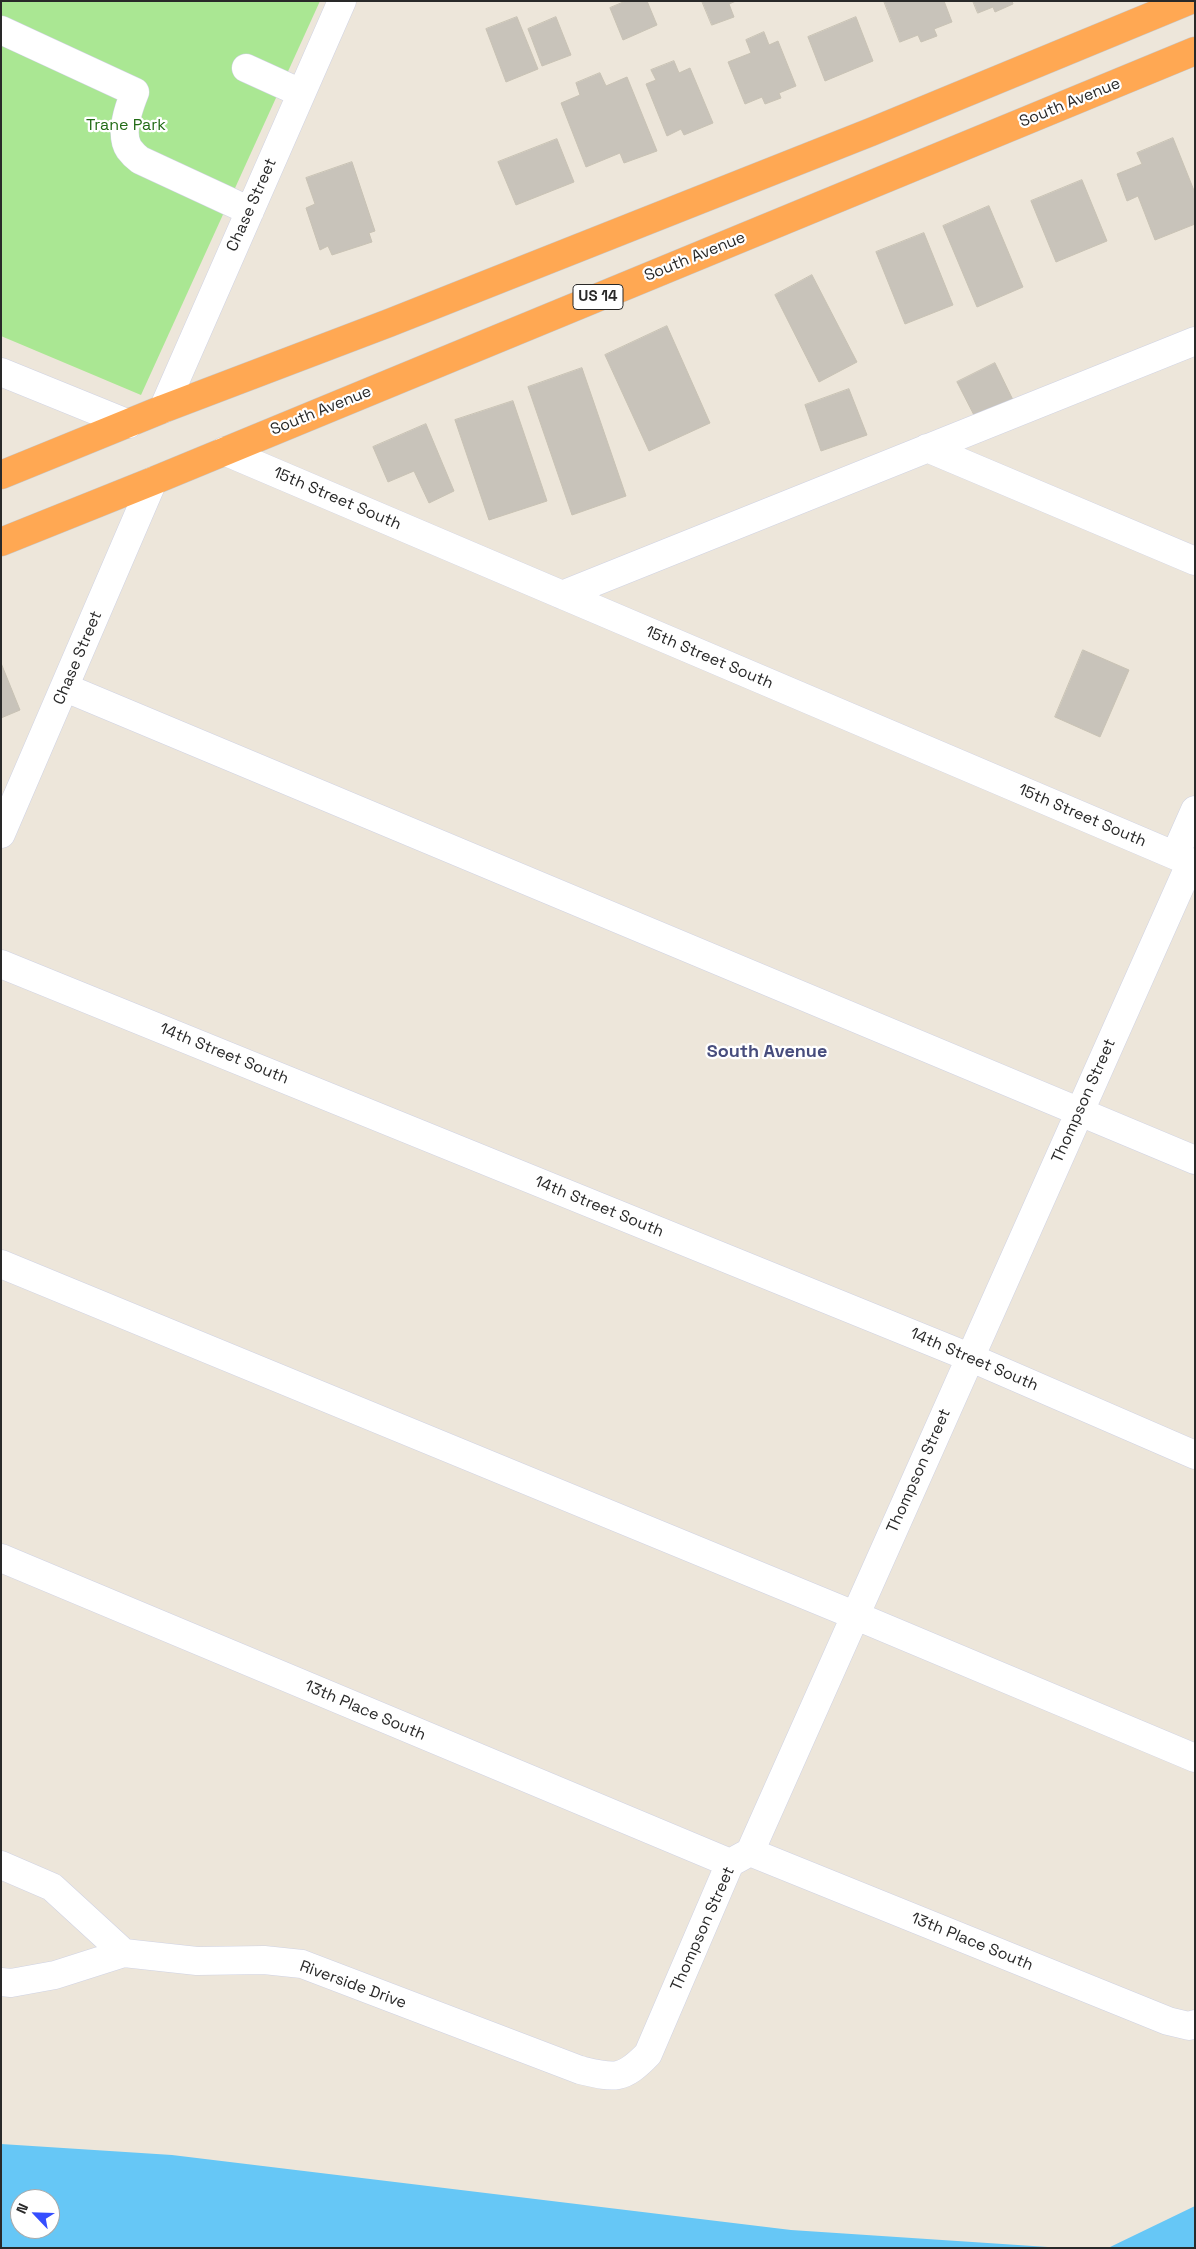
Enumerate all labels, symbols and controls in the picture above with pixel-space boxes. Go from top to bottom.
street label: South Avenue [1017,74,1123,132]
park label: Trane Park [86,116,166,136]
street label: Chase Street [223,155,281,255]
street label: South Avenue [642,228,748,286]
road number: US 14 [573,284,623,310]
street label: South Avenue [268,382,374,440]
street label: 15th Street South [270,463,404,535]
street label: Chase Street [50,608,106,708]
street label: 15th Street South [642,622,776,694]
street label: 15th Street South [1015,780,1149,852]
street label: 14th Street South [157,1019,291,1089]
street label: Thompson Street [1048,1036,1120,1166]
district label: South Avenue [707,1041,827,1063]
street label: 14th Street South [532,1172,666,1242]
street label: 14th Street South [907,1324,1041,1396]
street label: Thompson Street [883,1406,955,1536]
street label: 13th Place South [301,1677,429,1745]
street label: Thompson Street [667,1864,739,1994]
street label: 13th Place South [908,1909,1036,1975]
street label: Riverside Drive [297,1957,409,2013]
north arrow [10,2189,60,2239]
text: N [12,2200,32,2216]

